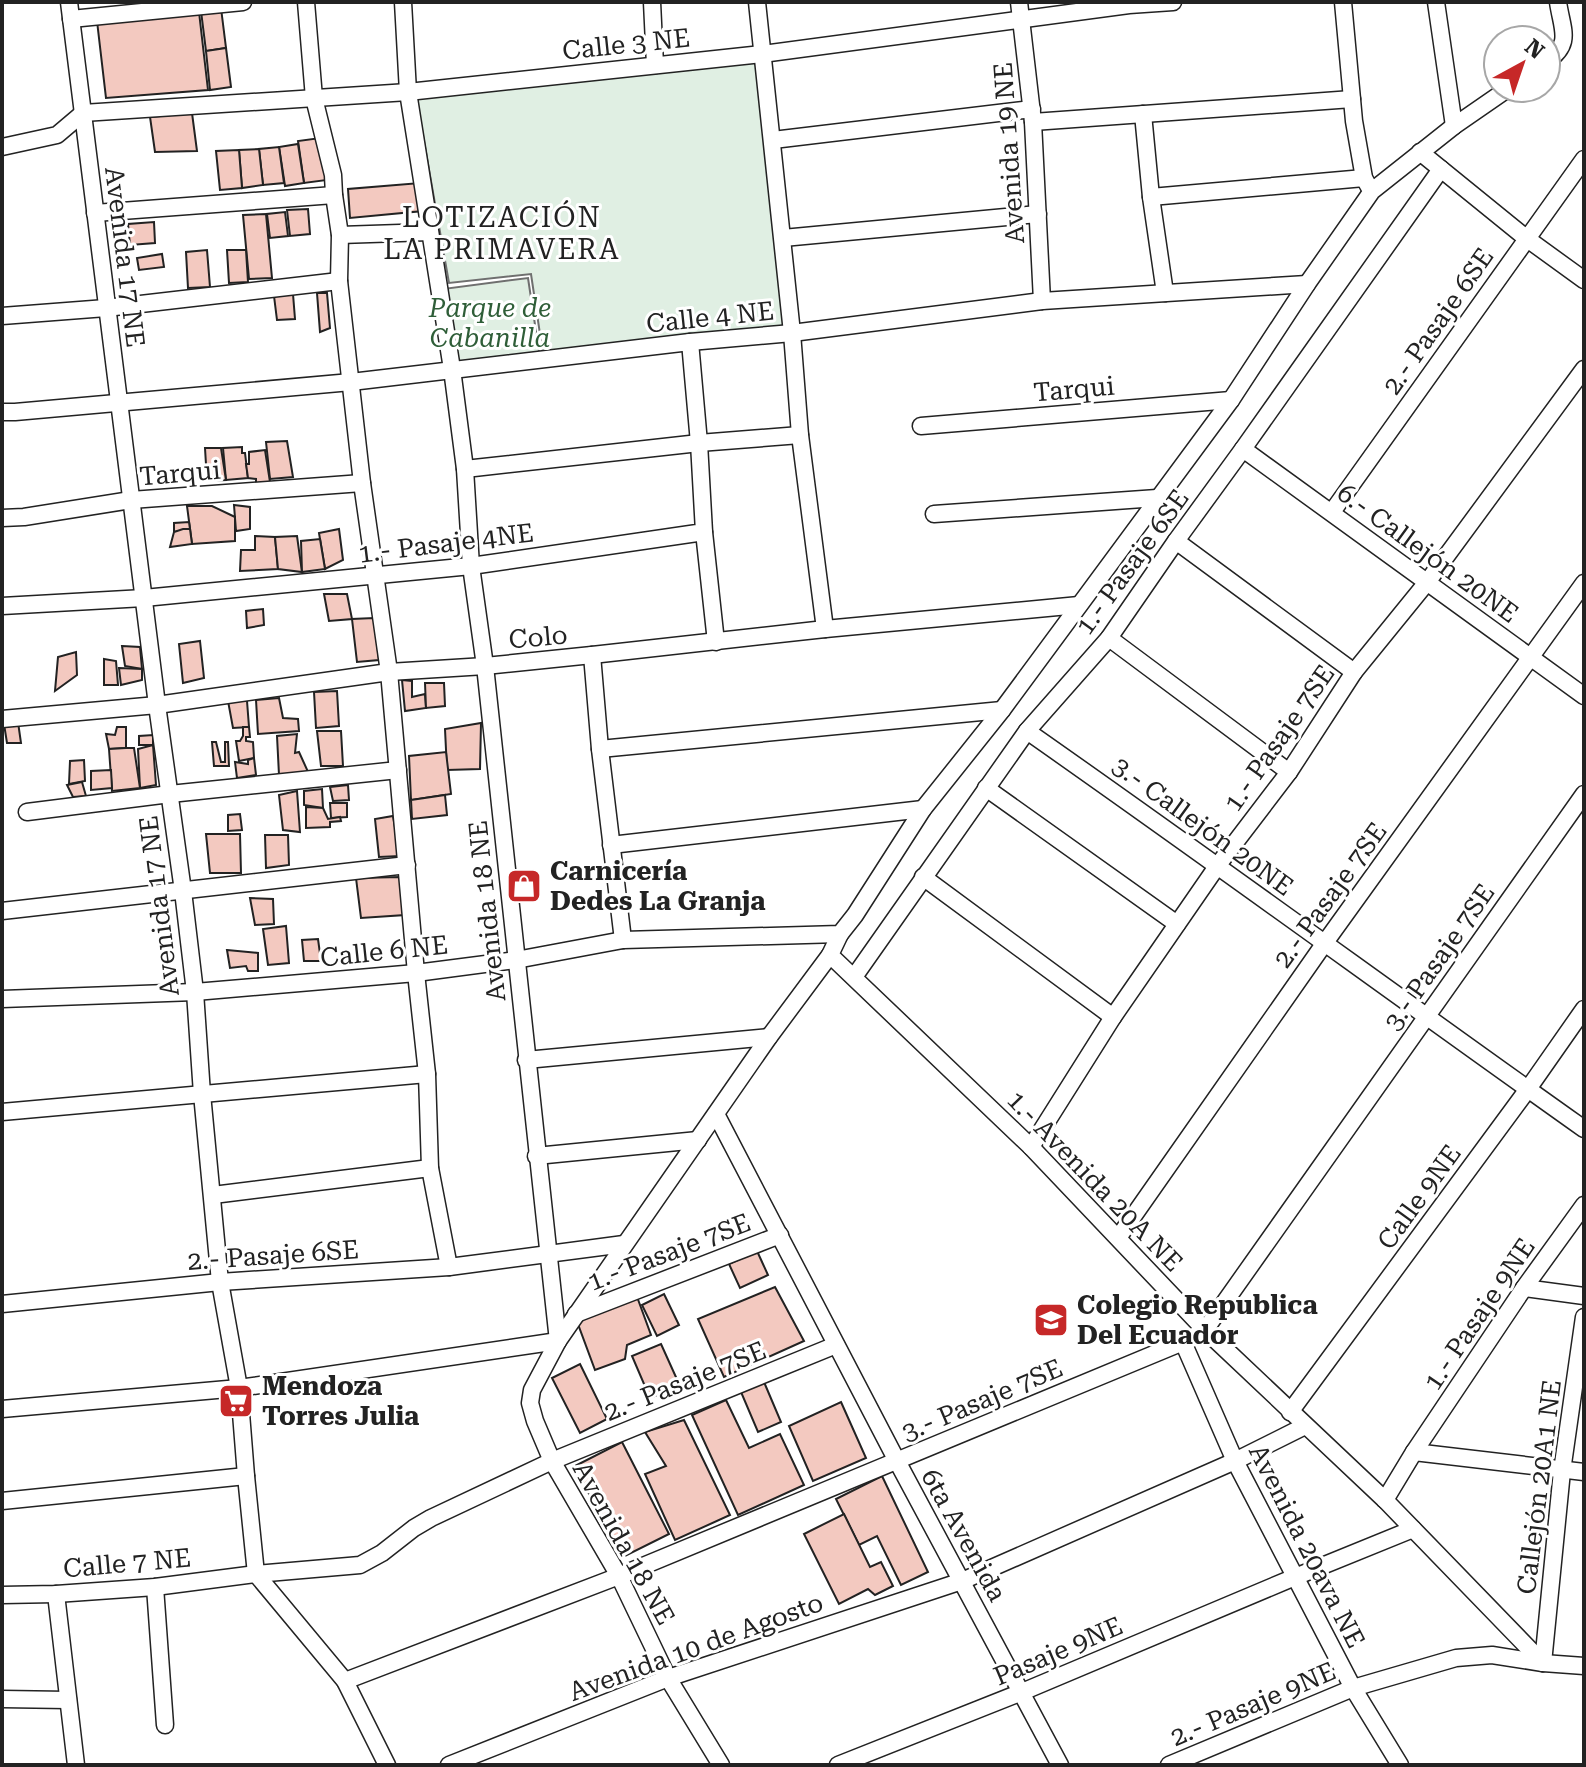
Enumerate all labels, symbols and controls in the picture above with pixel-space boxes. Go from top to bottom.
street label: Calle 3 NE [561,22,691,66]
north arrow [1482,24,1562,104]
text: N [1520,34,1549,64]
street label: Avenida 19 NE [988,61,1030,245]
street label: Avenida 17 NE [99,165,151,349]
district label: LOTIZACIÓN LA PRIMAVERA [383,200,621,266]
street label: 2.- Pasaje 6SE [1376,242,1500,400]
park label: Parque de Cabanilla [428,293,551,353]
street label: Calle 4 NE [645,295,775,339]
street label: Tarqui [1032,371,1116,407]
street label: Tarqui [138,455,222,491]
street label: 6.- Callejón 20NE [1332,477,1524,629]
street label: 1.- Pasaje 6SE [1069,484,1195,640]
street label: 1.- Pasaje 4NE [357,517,535,569]
street label: Colo [507,619,569,655]
street label: 1.- Pasaje 7SE [1217,659,1341,817]
street label: 3.- Callejón 20NE [1107,750,1299,902]
street label: Avenida 17 NE [133,814,185,998]
street label: 2.- Pasaje 7SE [1267,817,1393,973]
street label: Avenida 18 NE [463,819,511,1003]
place label: Carnicería Dedes La Granja [550,856,766,916]
shop icon: Carnicería Dedes La Granja [505,867,543,905]
street label: 3.- Pasaje 7SE [1377,878,1501,1036]
street label: Calle 6 NE [319,929,449,973]
street label: 1.- Avenida 20A NE [1001,1085,1189,1277]
street label: Calle 9NE [1371,1139,1467,1255]
street label: 1.- Pasaje 7SE [583,1207,755,1297]
street label: 1.- Pasaje 9NE [1417,1233,1541,1395]
street label: 2.- Pasaje 6SE [186,1234,360,1276]
place label: Colegio Republica Del Ecuador [1077,1290,1318,1350]
school or university icon: Colegio Republica Del Ecuador [1032,1301,1070,1339]
street label: 2.- Pasaje 7SE [600,1335,770,1427]
street label: 3.- Pasaje 7SE [897,1353,1067,1447]
place label: Mendoza Torres Julia [262,1371,419,1431]
street label: Callejón 20A1 NE [1511,1378,1567,1596]
supermarket icon: Mendoza Torres Julia [217,1382,255,1420]
street label: Avenida 20ava NE [1243,1439,1371,1653]
street label: Avenida 18 NE [567,1456,681,1630]
street label: 6ta Avenida [915,1464,1013,1606]
street label: Calle 7 NE [62,1542,192,1584]
street label: Avenida 10 de Agosto [565,1587,827,1707]
street label: Pasaje 9NE [989,1610,1127,1692]
street label: 2.- Pasaje 9NE [1166,1656,1340,1752]

